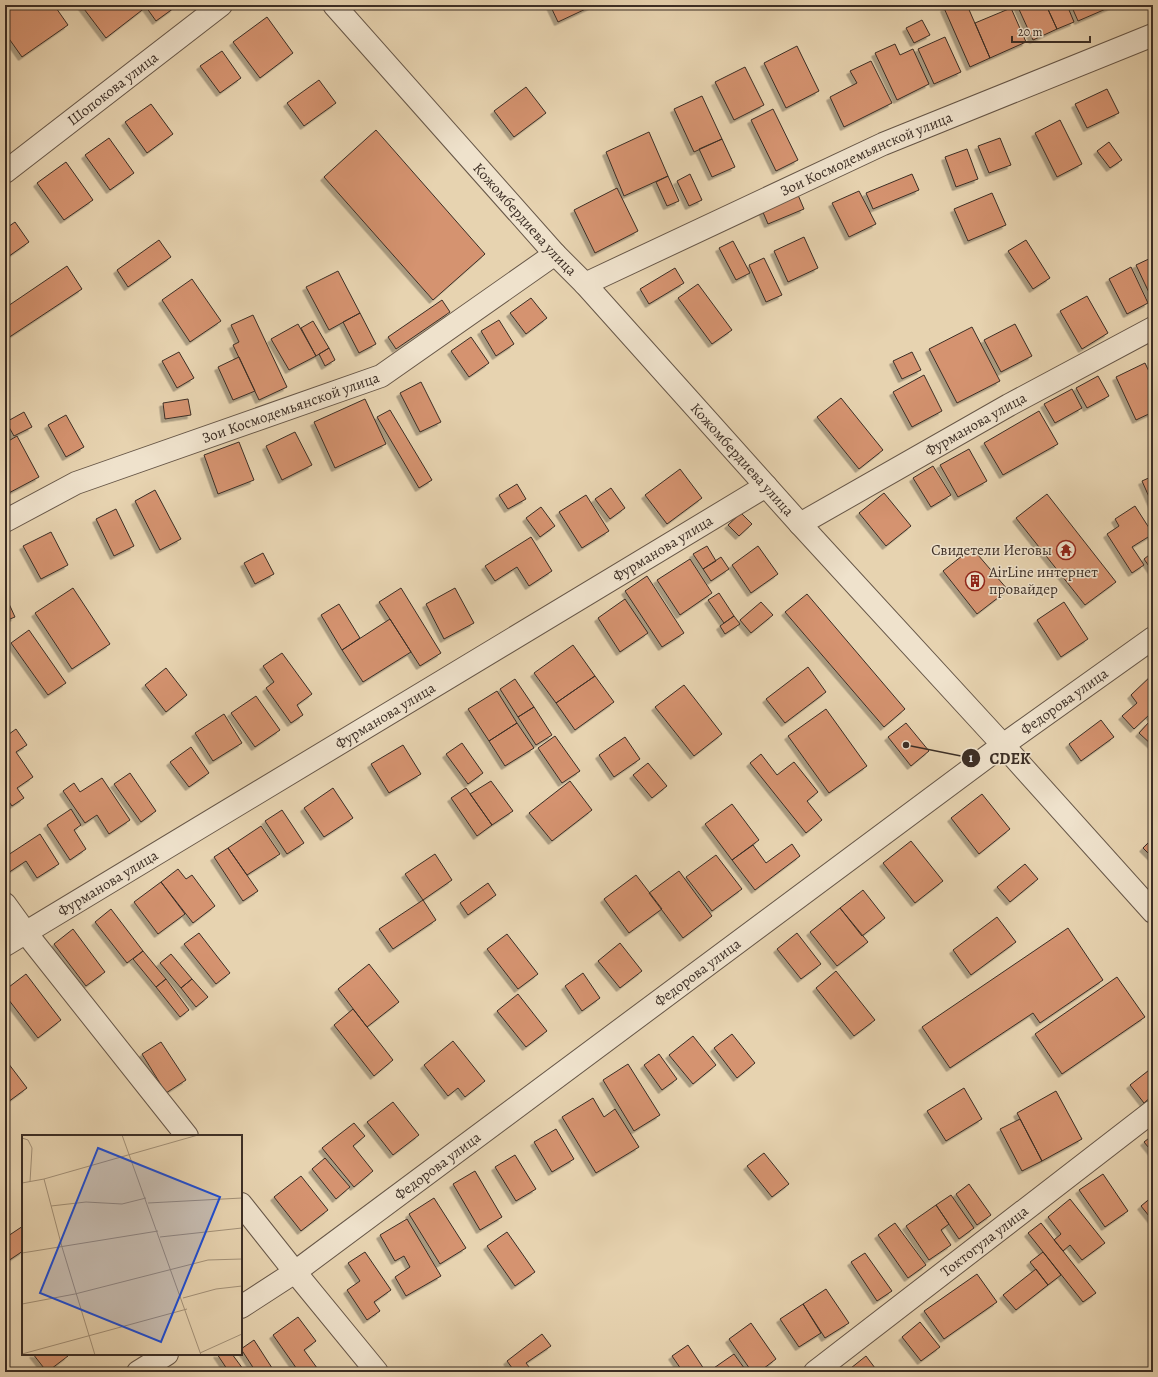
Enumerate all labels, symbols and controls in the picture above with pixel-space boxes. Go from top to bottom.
scale bar [1012,18,1090,44]
text: 20 m [1018,24,1042,40]
street label: Шопокова улица [63,47,162,130]
street label: Зои Космодемьянской улица [777,107,955,201]
street label: Кожомбердиева улица [469,158,581,280]
street label: Зои Космодемьянской улица [199,367,382,448]
street label: Фурманова улица [921,387,1030,461]
street label: Кожомбердиева улица [686,398,798,521]
street label: Фурманова улица [609,510,717,586]
temple icon: Свидетели Иеговы [1055,539,1077,561]
place label: Свидетели Иеговы [931,540,1052,560]
place label: AirLine интернет провайдер [988,562,1098,599]
building icon: AirLine интернет провайдер [964,570,986,592]
street label: Федорова улица [1016,663,1112,740]
street label: Фурманова улица [331,678,439,754]
callout: CDEK [961,744,1039,772]
text: CDEK [989,748,1031,770]
text: 1 [969,750,974,766]
street label: Фурманова улица [54,845,162,921]
street label: Федорова улица [650,934,745,1011]
street label: Федорова улица [390,1127,485,1205]
inset map [22,1135,242,1355]
street label: Токтогула улица [936,1201,1032,1281]

